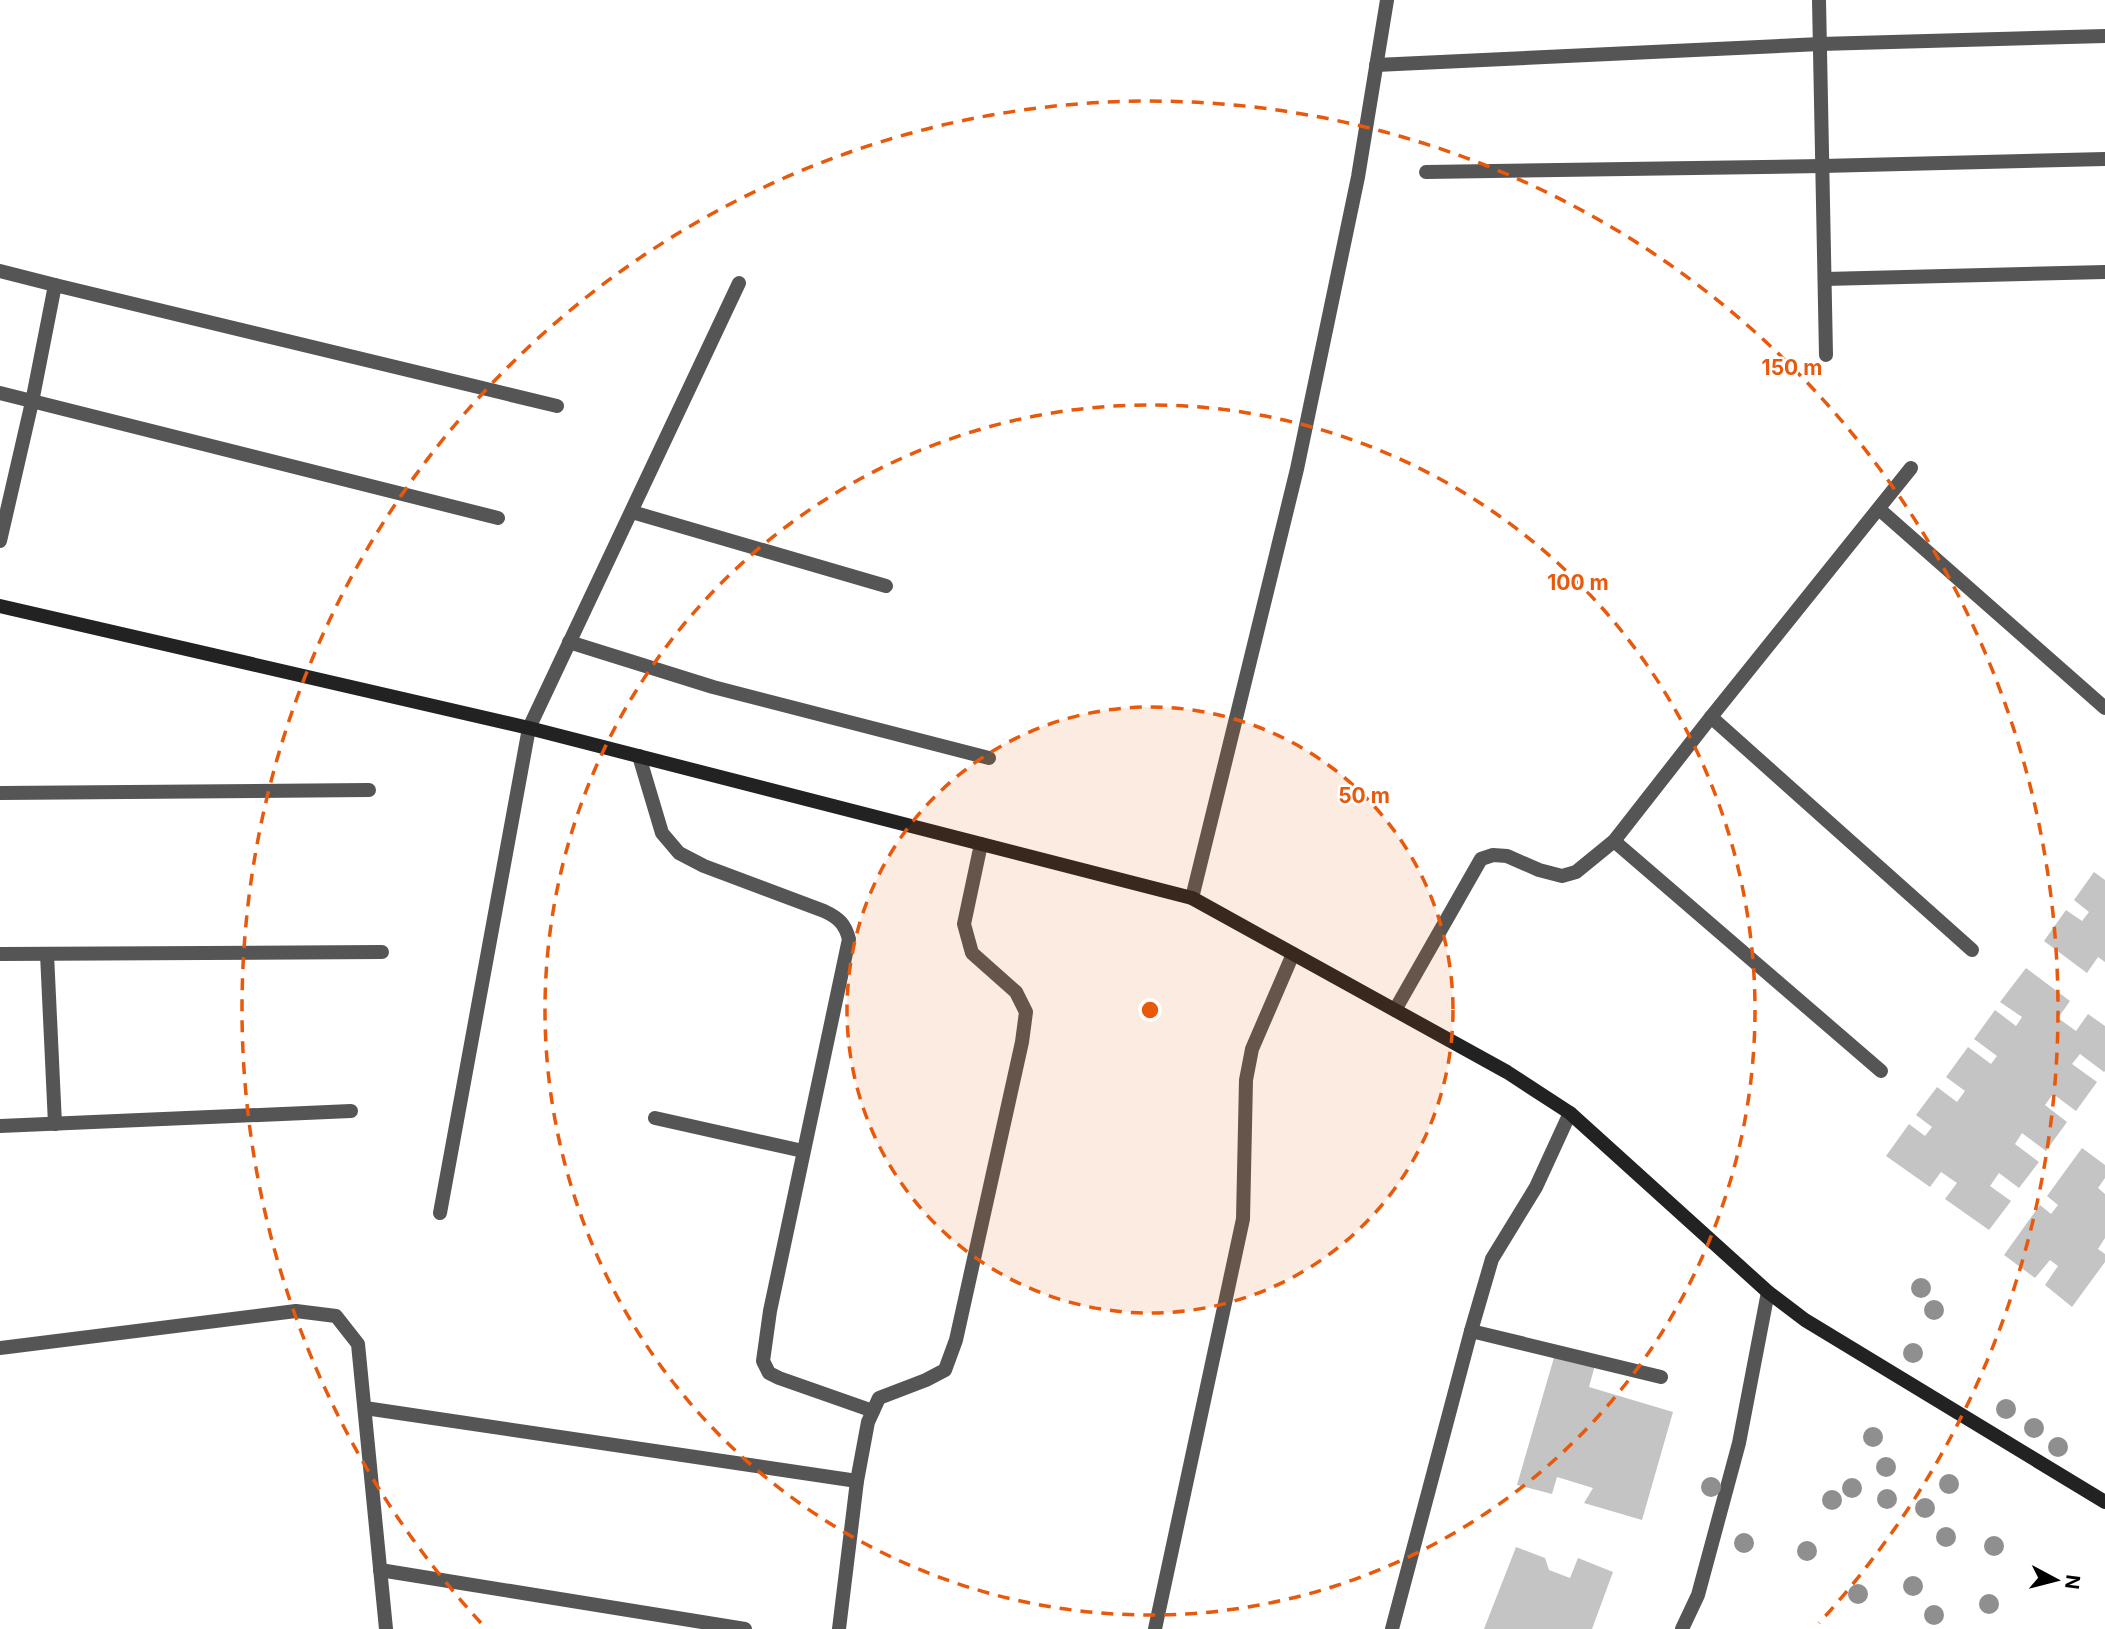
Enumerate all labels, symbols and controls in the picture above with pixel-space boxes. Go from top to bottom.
text: 150 m [1762,355,1822,380]
text: 100 m [1547,570,1609,595]
text: 50 m [1338,783,1390,808]
centre of rings [1138,998,1162,1022]
north arrow [2021,1545,2091,1615]
text: N [2060,1573,2085,1591]

